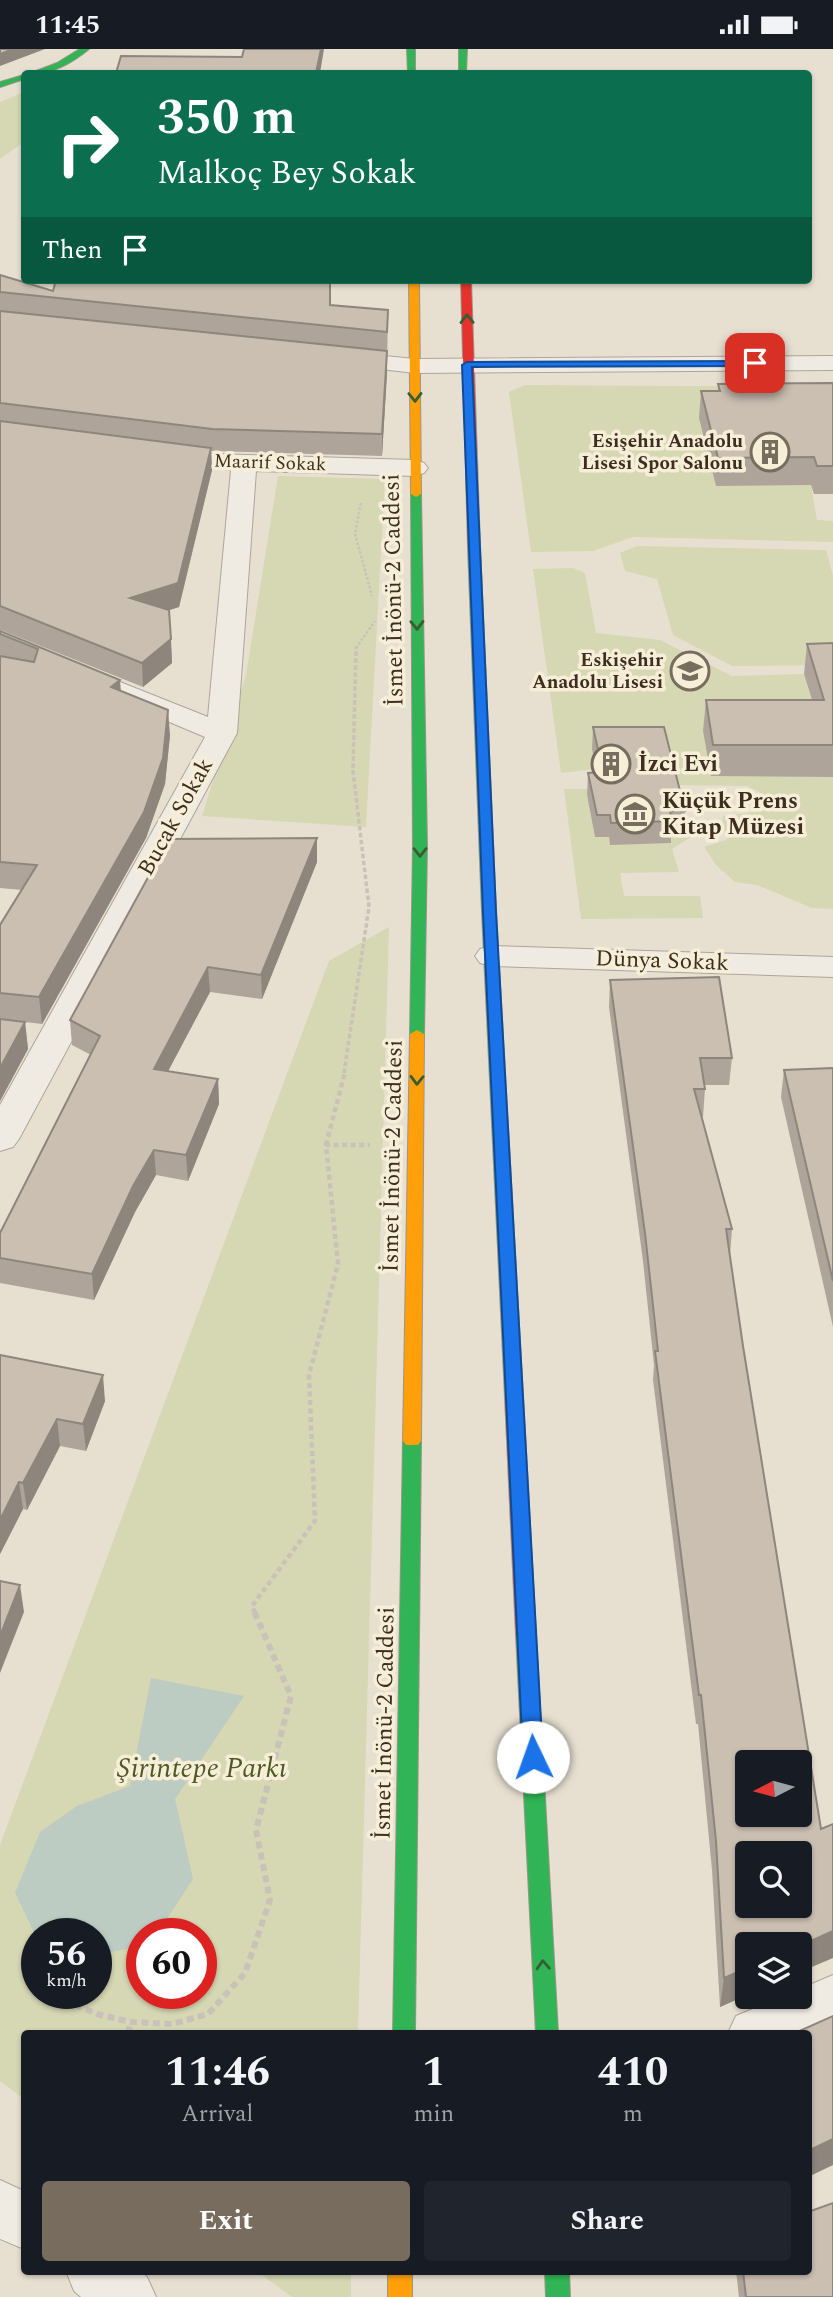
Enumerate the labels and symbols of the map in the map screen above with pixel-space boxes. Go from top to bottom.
one-way arrow [459,313,475,323]
pin [725,333,785,393]
one-way arrow [407,392,423,403]
place label: Esişehir Anadolu Lisesi Spor Salonu [581,427,743,478]
building icon: Esişehir Anadolu Lisesi Spor Salonu [749,431,791,473]
street label: Maarif Sokak [213,447,327,479]
street label: İsmet İnönü-2 Caddesi [374,473,414,707]
one-way arrow [410,619,425,630]
place label: Eskişehir Anadolu Lisesi [532,646,664,697]
school or university icon: Eskişehir Anadolu Lisesi [669,650,711,692]
building icon: İzci Evi [590,743,632,785]
place label: İzci Evi [638,747,718,782]
street label: Bucak Sokak [129,751,223,882]
place label: Küçük Prens Kitap Müzesi [662,784,804,845]
museum icon: Küçük Prens Kitap Müzesi [614,793,656,835]
one-way arrow [412,847,428,858]
street label: Dünya Sokak [595,941,729,981]
street label: İsmet İnönü-2 Caddesi [373,1039,413,1273]
one-way arrow [409,1075,425,1085]
street label: İsmet İnönü-2 Caddesi [365,1606,405,1840]
position arrow [496,1720,570,1794]
park label: Şirintepe Parkı [117,1747,287,1790]
north arrow [735,1750,812,1827]
speed limit sign: 60 [126,1918,217,2009]
one-way arrow [536,1960,551,1971]

